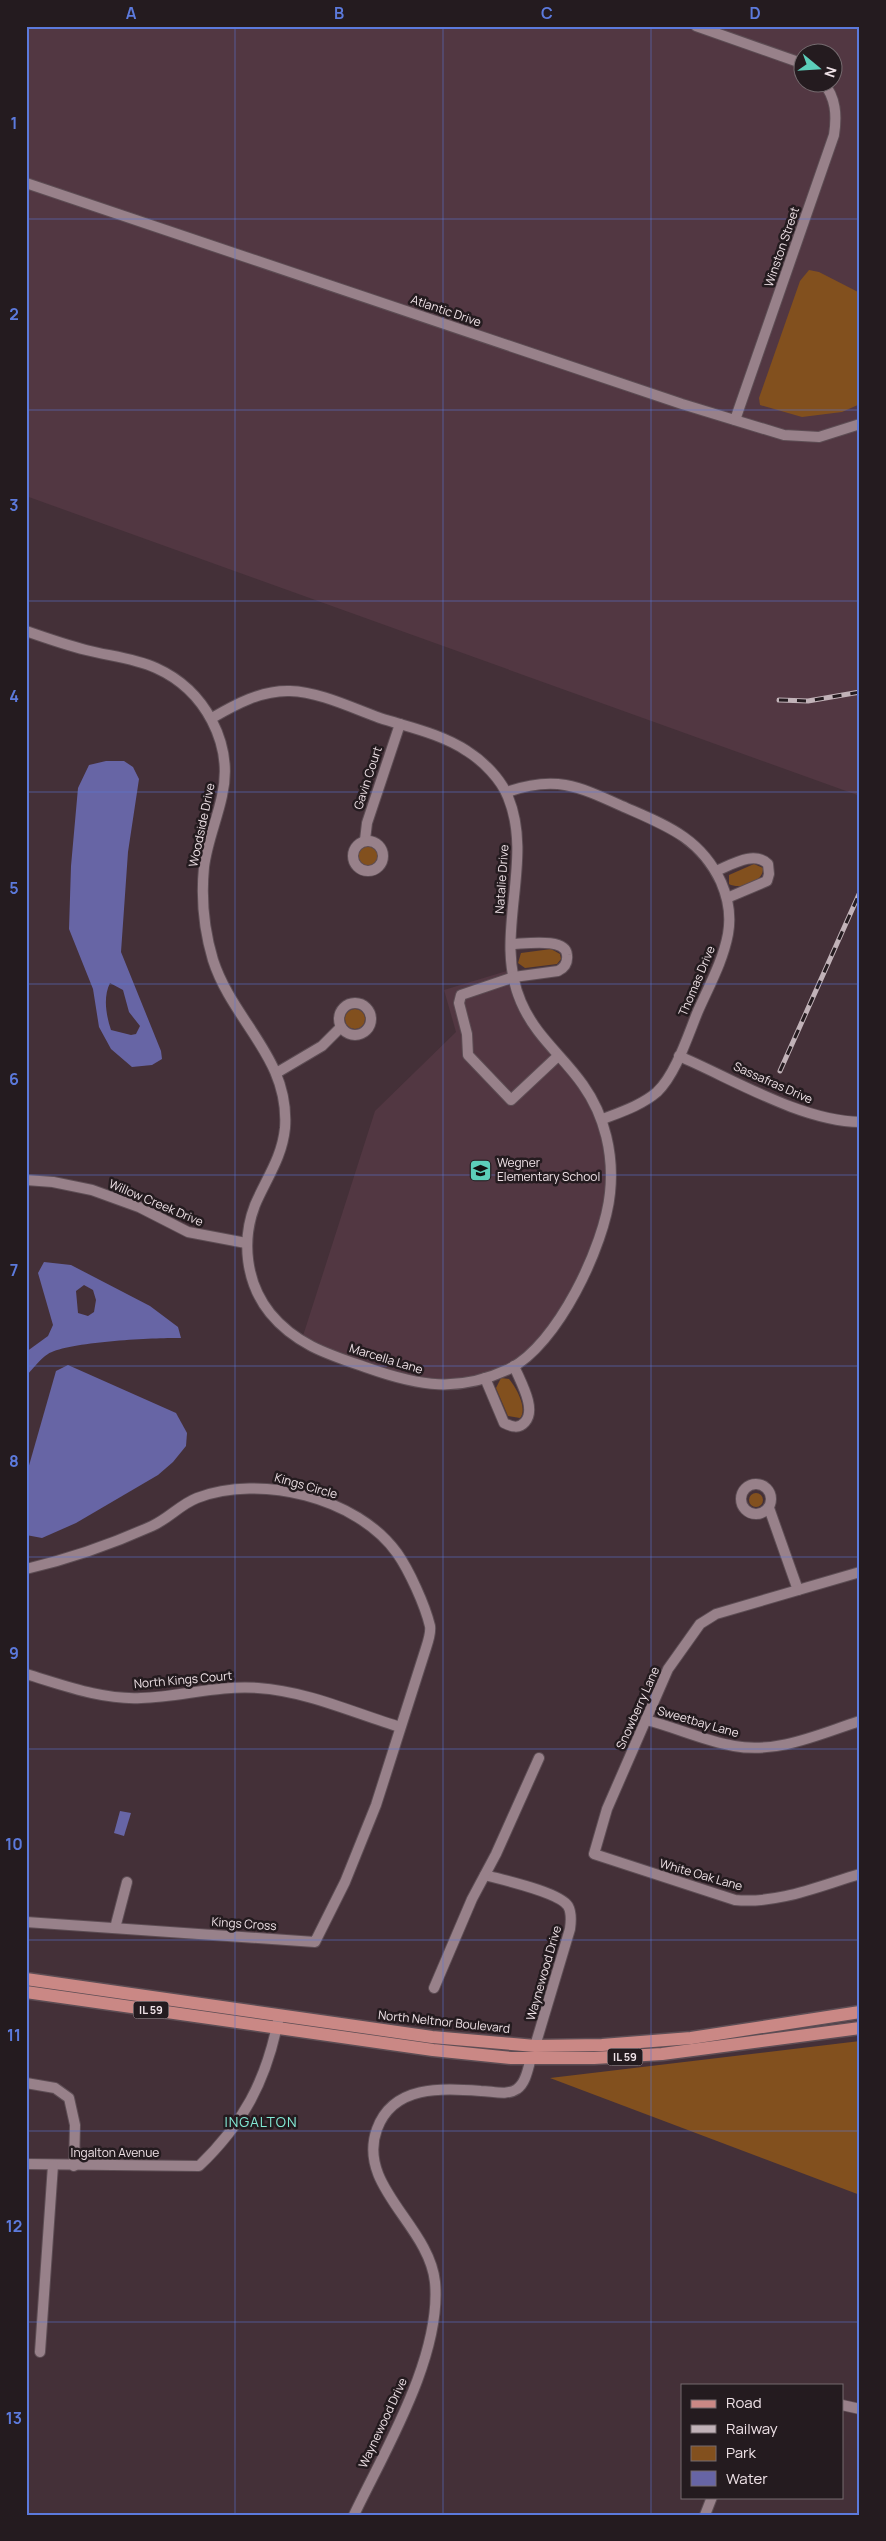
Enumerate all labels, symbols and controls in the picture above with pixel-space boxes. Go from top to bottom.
text: A [126,2,137,24]
text: B [334,2,344,24]
text: C [541,2,553,24]
text: D [749,2,761,24]
north arrow [794,42,844,92]
text: N [820,64,841,80]
text: 1 [10,112,18,134]
street label: Winston Street [760,204,803,289]
street label: Atlantic Drive [409,291,484,331]
text: 2 [9,303,19,325]
text: 3 [9,494,19,516]
text: 4 [9,685,19,707]
street label: Gavin Court [349,744,386,812]
street label: Woodside Drive [184,781,219,868]
street label: Natalie Drive [491,844,512,914]
text: 5 [9,877,19,899]
street label: Thomas Drive [674,943,719,1019]
street label: Sassafras Drive [731,1057,816,1108]
text: 6 [9,1068,19,1090]
place label: Wegner Elementary School [497,1154,600,1185]
school or university icon: Wegner Elementary School [469,1158,493,1182]
street label: Willow Creek Drive [106,1175,206,1230]
text: 7 [10,1259,18,1281]
street label: Marcella Lane [347,1339,425,1378]
text: 8 [9,1450,19,1472]
street label: Kings Circle [273,1468,340,1503]
text: 9 [9,1642,19,1664]
street label: Snowberry Lane [612,1664,663,1752]
street label: North Kings Court [133,1667,233,1692]
street label: Sweetbay Lane [655,1702,741,1741]
text: 10 [5,1833,23,1855]
street label: White Oak Lane [658,1855,745,1895]
street label: Kings Cross [211,1913,277,1934]
street label: Waynewood Drive [522,1923,565,2022]
road number: IL 59 [134,2002,168,2018]
street label: North Neltnor Boulevard [377,2006,511,2037]
text: 11 [7,2024,21,2046]
road number: IL 59 [608,2048,642,2066]
district label: INGALTON [224,2112,298,2131]
street label: Ingalton Avenue [71,2144,159,2161]
text: 12 [6,2215,22,2237]
street label: Waynewood Drive [354,2375,411,2471]
legend [681,2384,844,2498]
text: Road [726,2392,762,2413]
text: 13 [6,2407,22,2429]
text: Railway [726,2418,778,2439]
text: Park [726,2442,756,2463]
text: Water [726,2468,768,2489]

